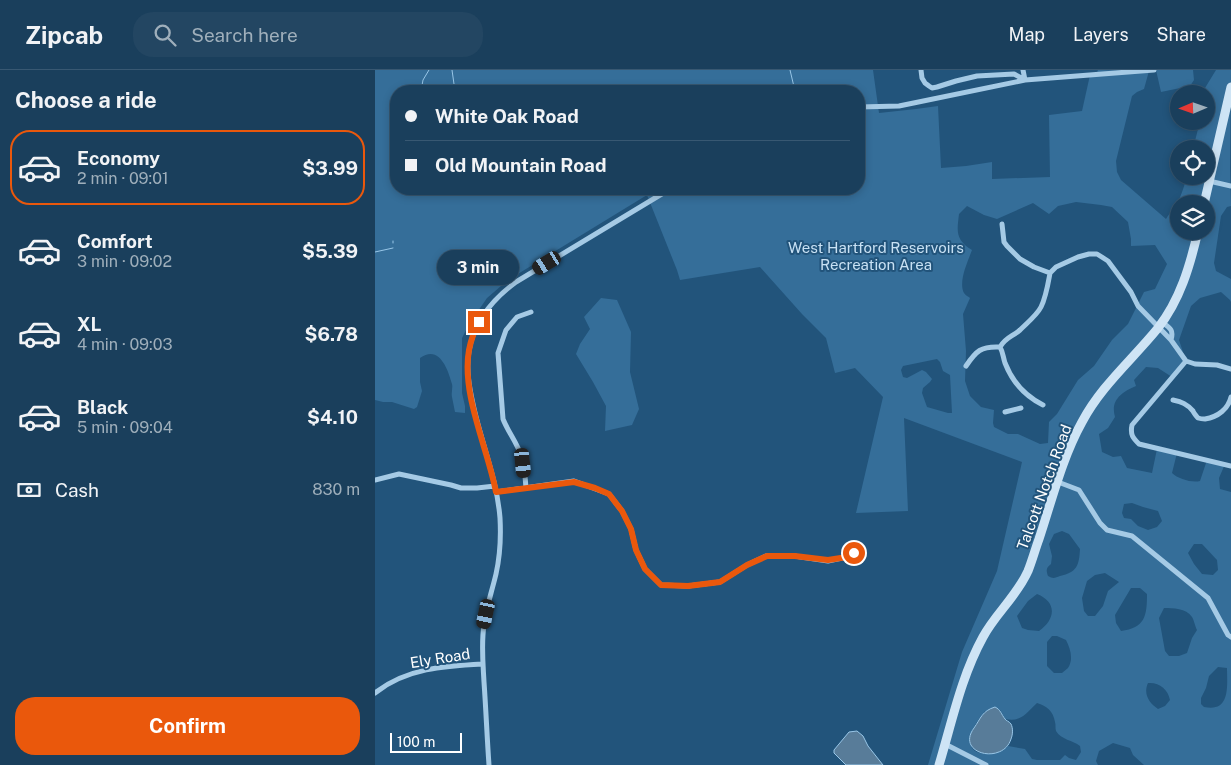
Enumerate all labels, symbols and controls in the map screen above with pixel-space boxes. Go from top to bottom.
search box [133,12,483,57]
text: Zipcab [25,21,103,49]
icon: search [151,21,179,49]
text: Search here [191,24,298,46]
text: Map [1009,24,1045,45]
text: Layers [1073,24,1129,45]
text: Share [1157,24,1206,45]
north arrow [1170,85,1215,130]
map controls [1170,85,1215,240]
text: Choose a ride [15,87,157,113]
text: White Oak Road [435,105,579,127]
button: locate [1170,140,1215,185]
icon: car [17,145,62,190]
text: Economy [77,147,160,169]
text: Old Mountain Road [435,154,606,176]
text: $3.99 [302,157,358,179]
text: 2 min · 09:01 [77,169,169,188]
button: layers [1170,195,1215,240]
icon: car [17,228,62,273]
text: Comfort [77,230,153,252]
park label: West Hartford Reservoirs Recreation Area [788,239,964,273]
text: $5.39 [302,240,358,262]
car [530,249,563,277]
callout: 3 min [438,250,520,284]
text: 3 min · 09:02 [77,252,172,271]
text: 3 min [457,258,499,277]
icon: car [17,311,62,356]
route end [468,311,490,333]
text: XL [77,313,102,335]
text: $6.78 [304,323,358,345]
text: 4 min · 09:03 [77,335,172,354]
icon: car [17,394,62,439]
text: Black [77,396,128,418]
text: $4.10 [307,406,358,428]
text: 5 min · 09:04 [77,418,173,437]
street label: Talcott Notch Road [1013,422,1075,552]
car [513,447,532,479]
icon: cash [15,476,43,504]
text: Cash [55,479,99,501]
text: 830 m [312,480,360,499]
route start [843,542,865,564]
car [475,598,496,630]
street label: Ely Road [409,645,471,671]
button: Confirm [15,697,360,755]
scale bar [390,730,463,753]
text: 100 m [397,734,435,750]

